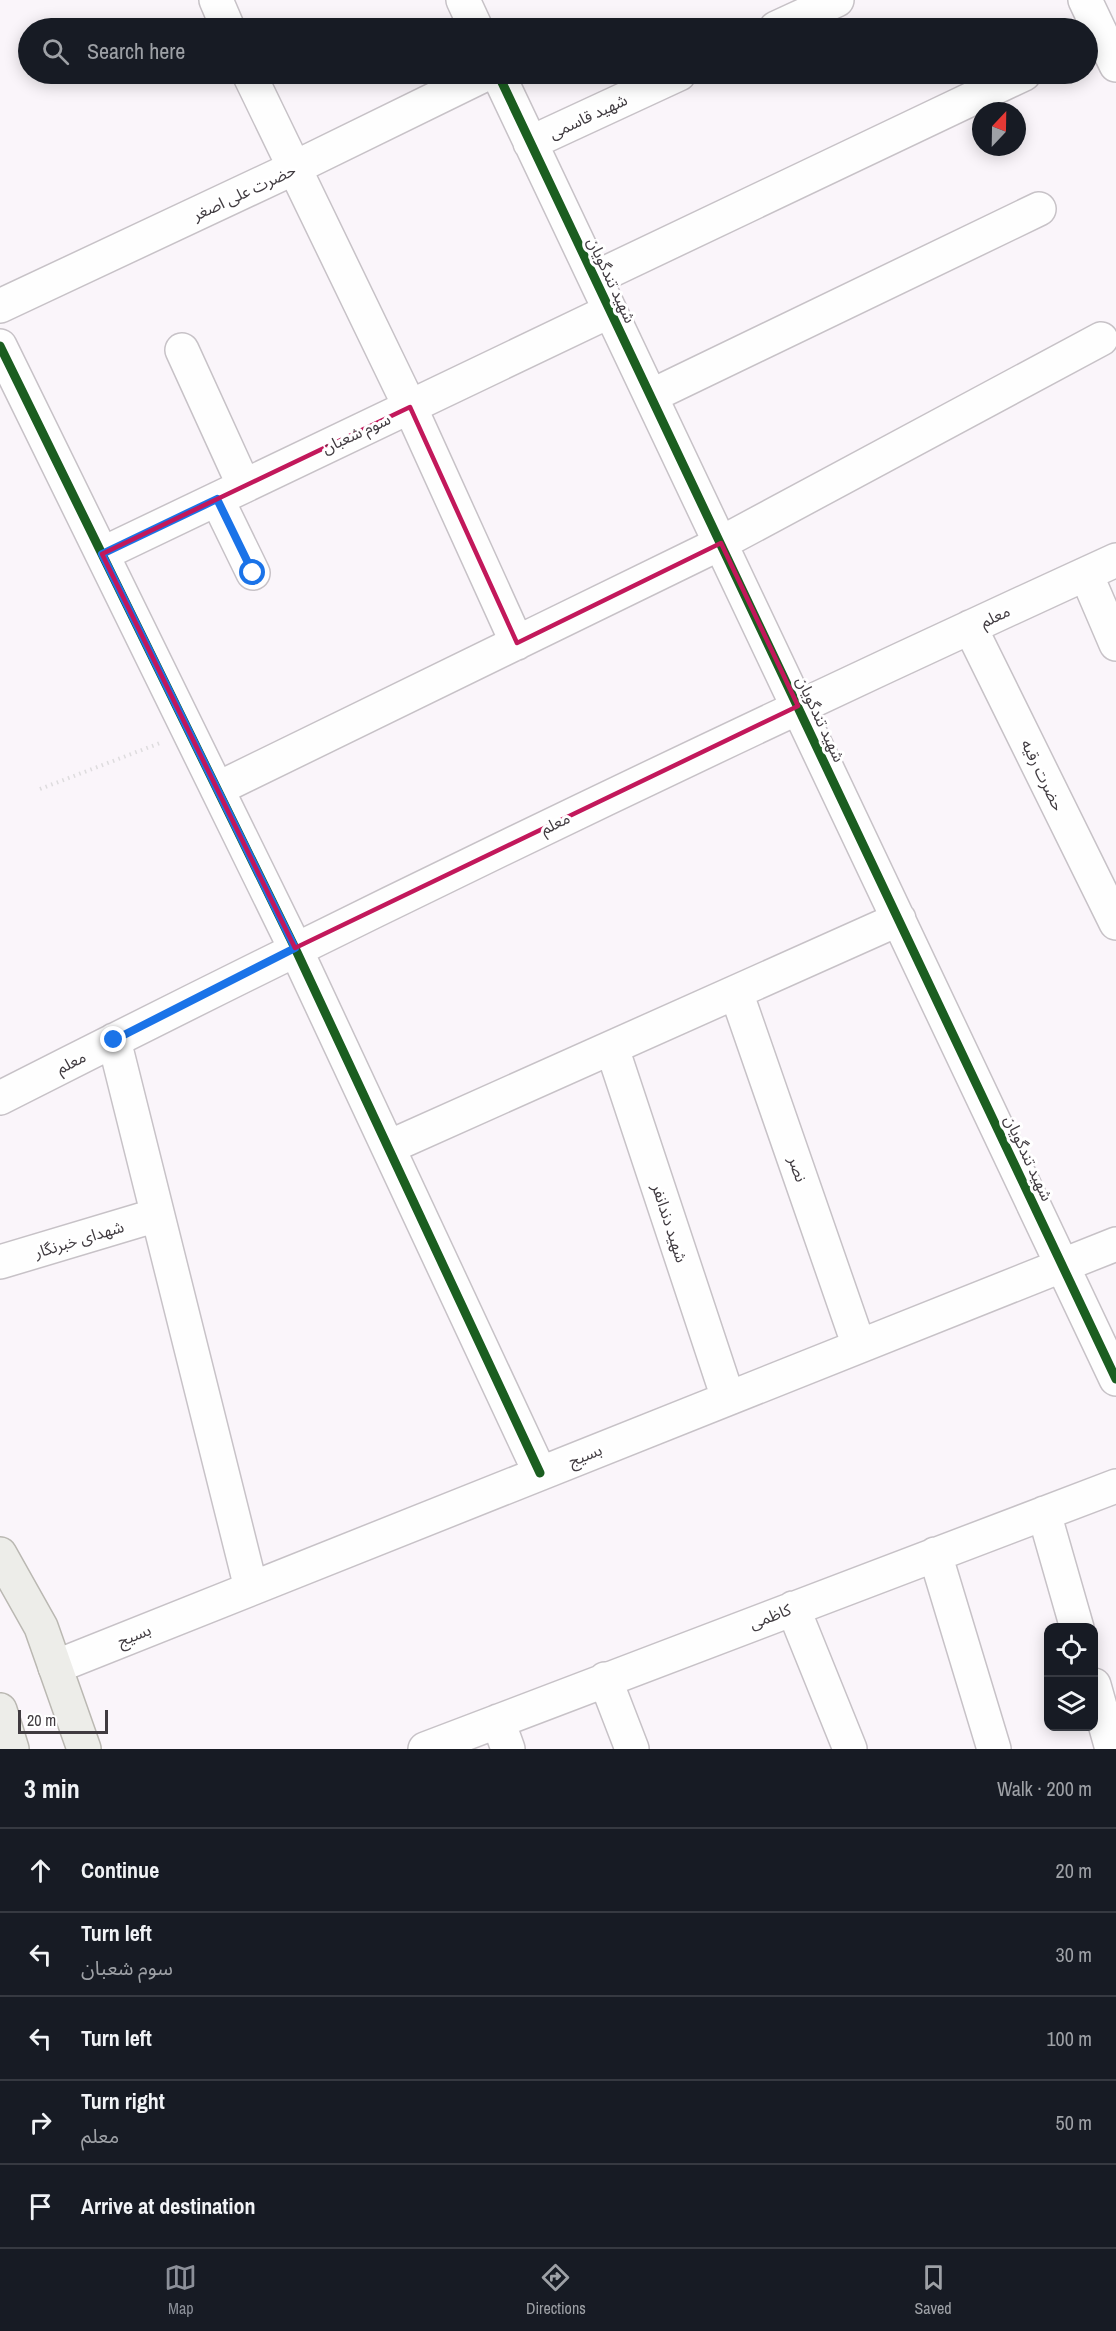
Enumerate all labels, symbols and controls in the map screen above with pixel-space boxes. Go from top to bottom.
search box [18,18,1098,84]
icon: search [39,35,72,68]
text: Search here [87,36,185,66]
street label: شهید قاسمی [545,88,631,144]
north arrow [972,102,1026,156]
street label: حضرت علی اصغر [188,158,299,226]
street label: شهید تندگویان [583,234,641,326]
street label: سوم شعبان [318,408,395,460]
route start [239,559,265,585]
street label: معلم [977,600,1014,634]
street label: شهید تندگویان [792,673,850,765]
street label: حضرت رقیه [1016,736,1070,814]
street label: معلم [536,806,574,841]
route end [100,1026,126,1052]
street label: معلم [52,1045,91,1081]
street label: شهید تندگویان [1000,1112,1058,1204]
street label: نصر [783,1152,813,1185]
street label: شهید دندانفر [647,1180,693,1265]
street label: شهدای خبرنگار [31,1215,126,1263]
street label: بسیج [565,1438,606,1473]
street label: کاظمی [746,1598,794,1634]
street label: بسیج [114,1618,155,1653]
map controls [1044,1623,1098,1731]
button: locate [1044,1623,1098,1677]
button: layers [1044,1677,1098,1731]
scale bar [18,1707,108,1734]
text: 20 m [27,1709,56,1731]
text: 3 min [24,1771,80,1806]
text: Walk · 200 m [997,1775,1092,1802]
icon: ahead [24,1854,57,1887]
text: Continue [81,1855,159,1885]
text: 20 m [1056,1857,1092,1884]
text: Turn left [81,1918,152,1948]
icon: left [24,1938,57,1971]
text: 30 m [1056,1941,1092,1968]
text: سوم شعبان [81,1954,173,1981]
icon: left [24,2022,57,2055]
text: Turn left [81,2023,152,2053]
text: 100 m [1046,2025,1092,2052]
text: Turn right [81,2086,165,2116]
icon: right [24,2106,57,2139]
text: 50 m [1056,2109,1092,2136]
text: معلم [81,2122,119,2149]
icon: arrive [24,2190,57,2223]
text: Arrive at destination [81,2191,255,2221]
tab: Map [164,2261,197,2319]
tab: Directions [526,2261,586,2319]
tab: Saved [914,2261,952,2319]

